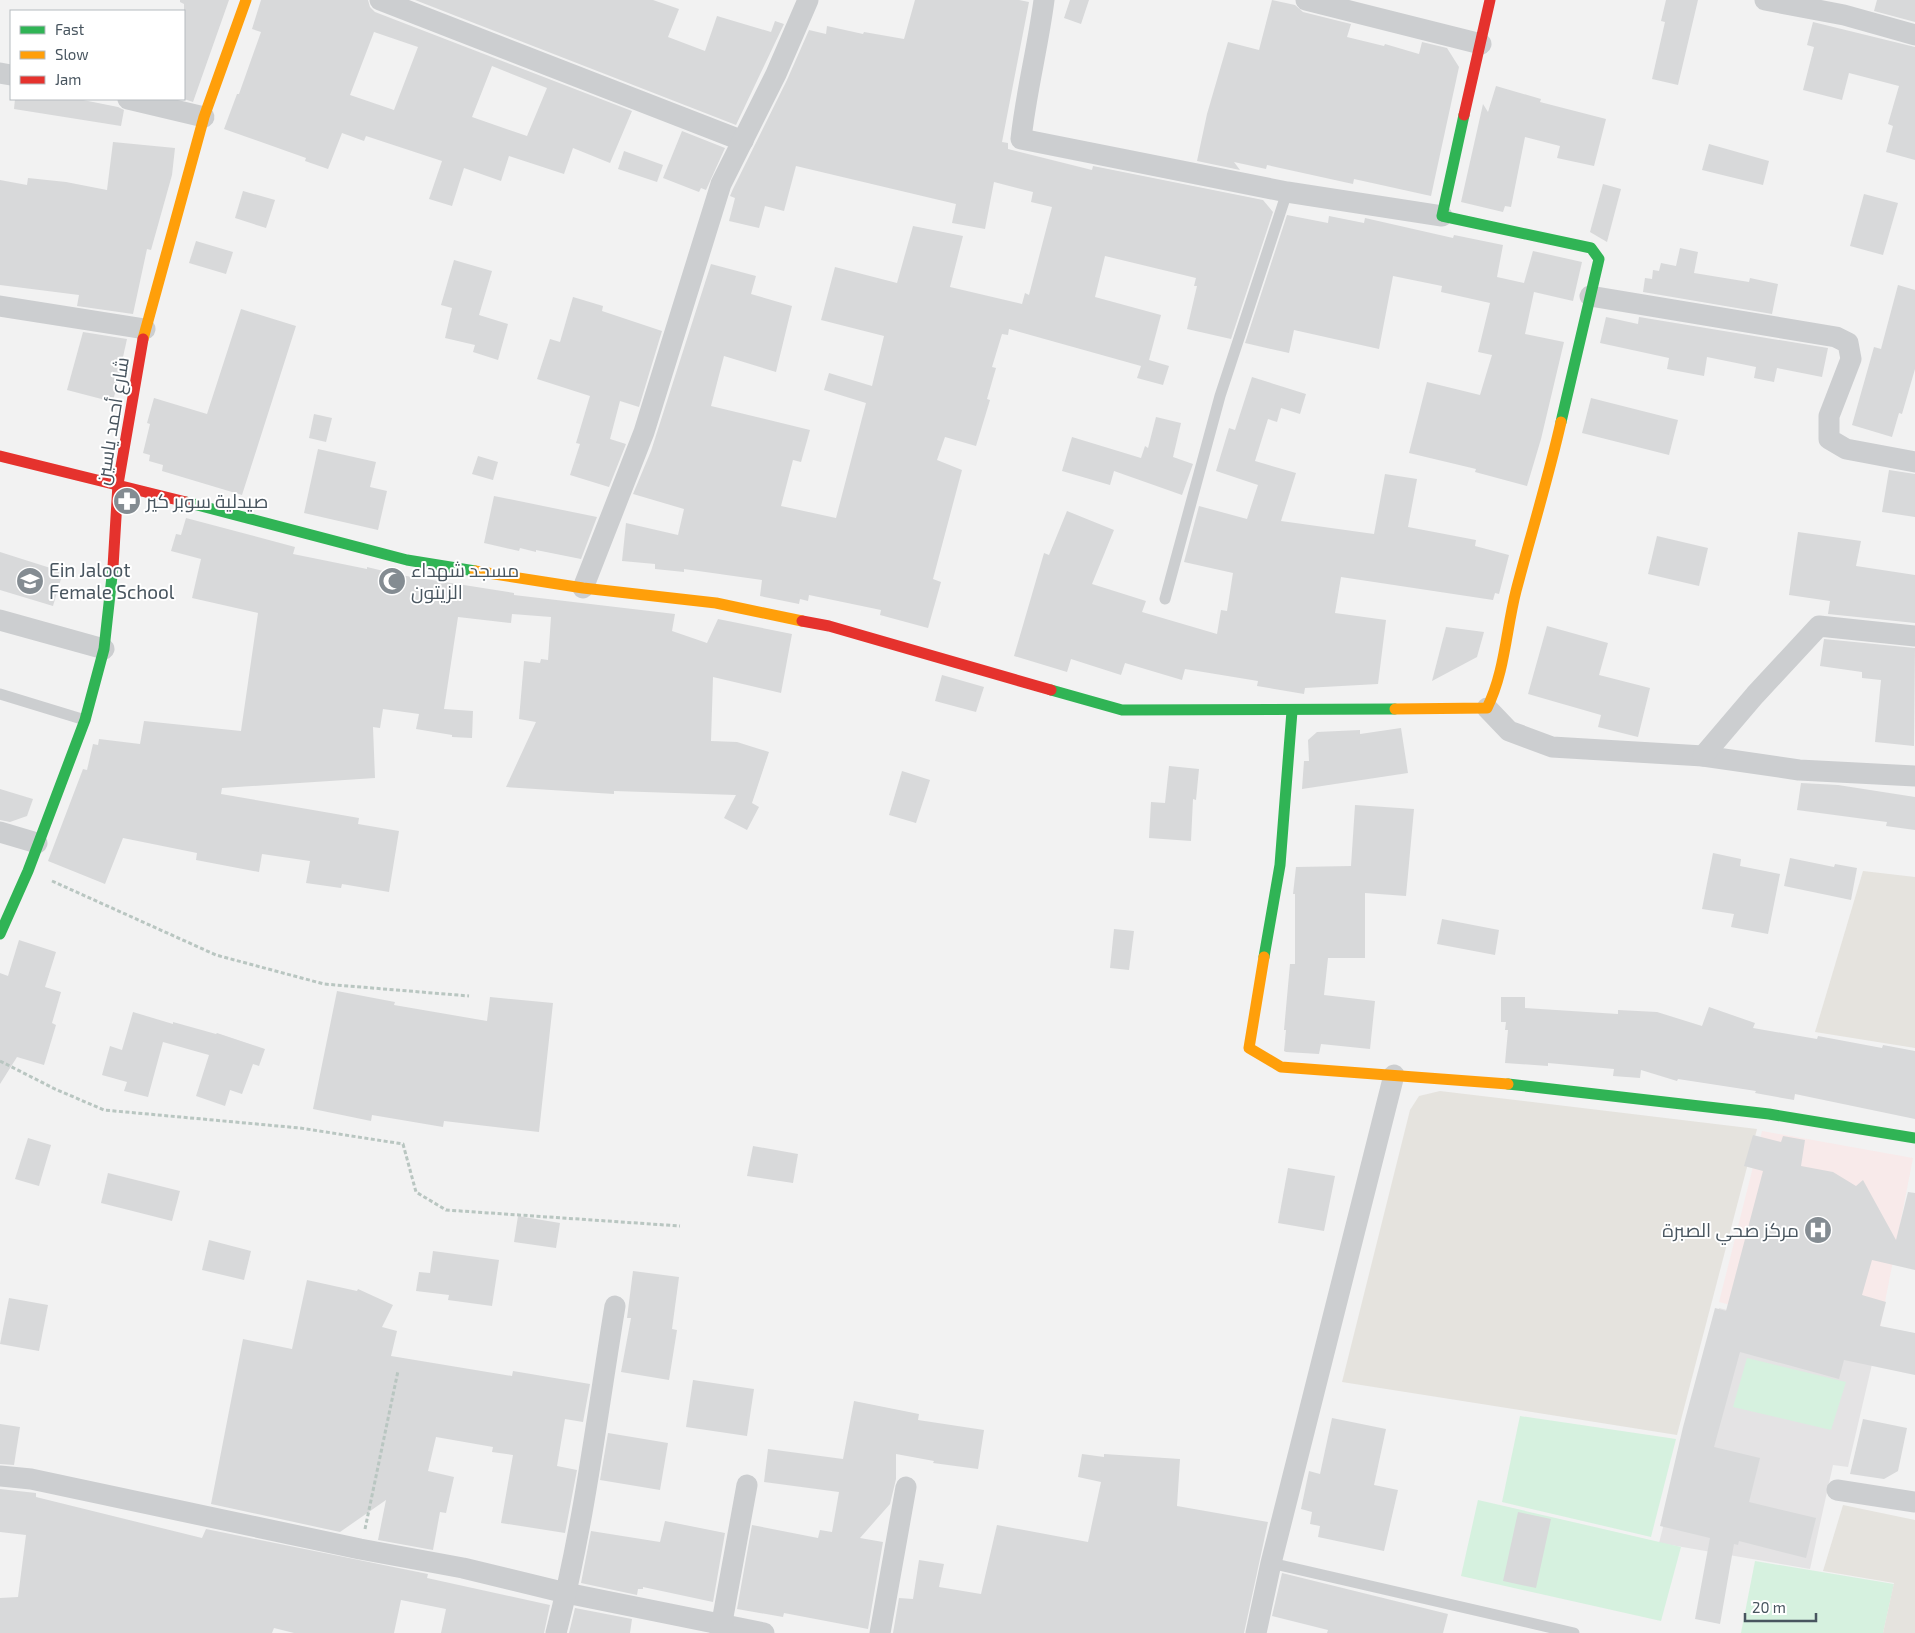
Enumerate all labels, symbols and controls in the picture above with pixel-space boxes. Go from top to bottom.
legend [10,10,185,100]
text: Fast [55,20,85,38]
text: Slow [55,45,89,63]
text: Jam [55,70,81,88]
street label: شارع أحمد ياسين [90,355,136,487]
pharmacy icon: صيدلية سوبر كير [112,486,142,516]
place label: صيدلية سوبر كير [145,489,268,513]
place label: Ein Jaloot Female School [49,558,175,603]
place label: مسجد شهداء الزيتون [411,558,519,604]
school or university icon: Ein Jaloot Female School [15,566,45,596]
mosque icon: مسجد شهداء الزيتون [377,566,407,596]
hospital icon: مركز صحي الصبرة [1803,1215,1833,1245]
place label: مركز صحي الصبرة [1662,1218,1799,1245]
scale bar [1745,1590,1816,1622]
text: 20 m [1752,1598,1786,1616]

